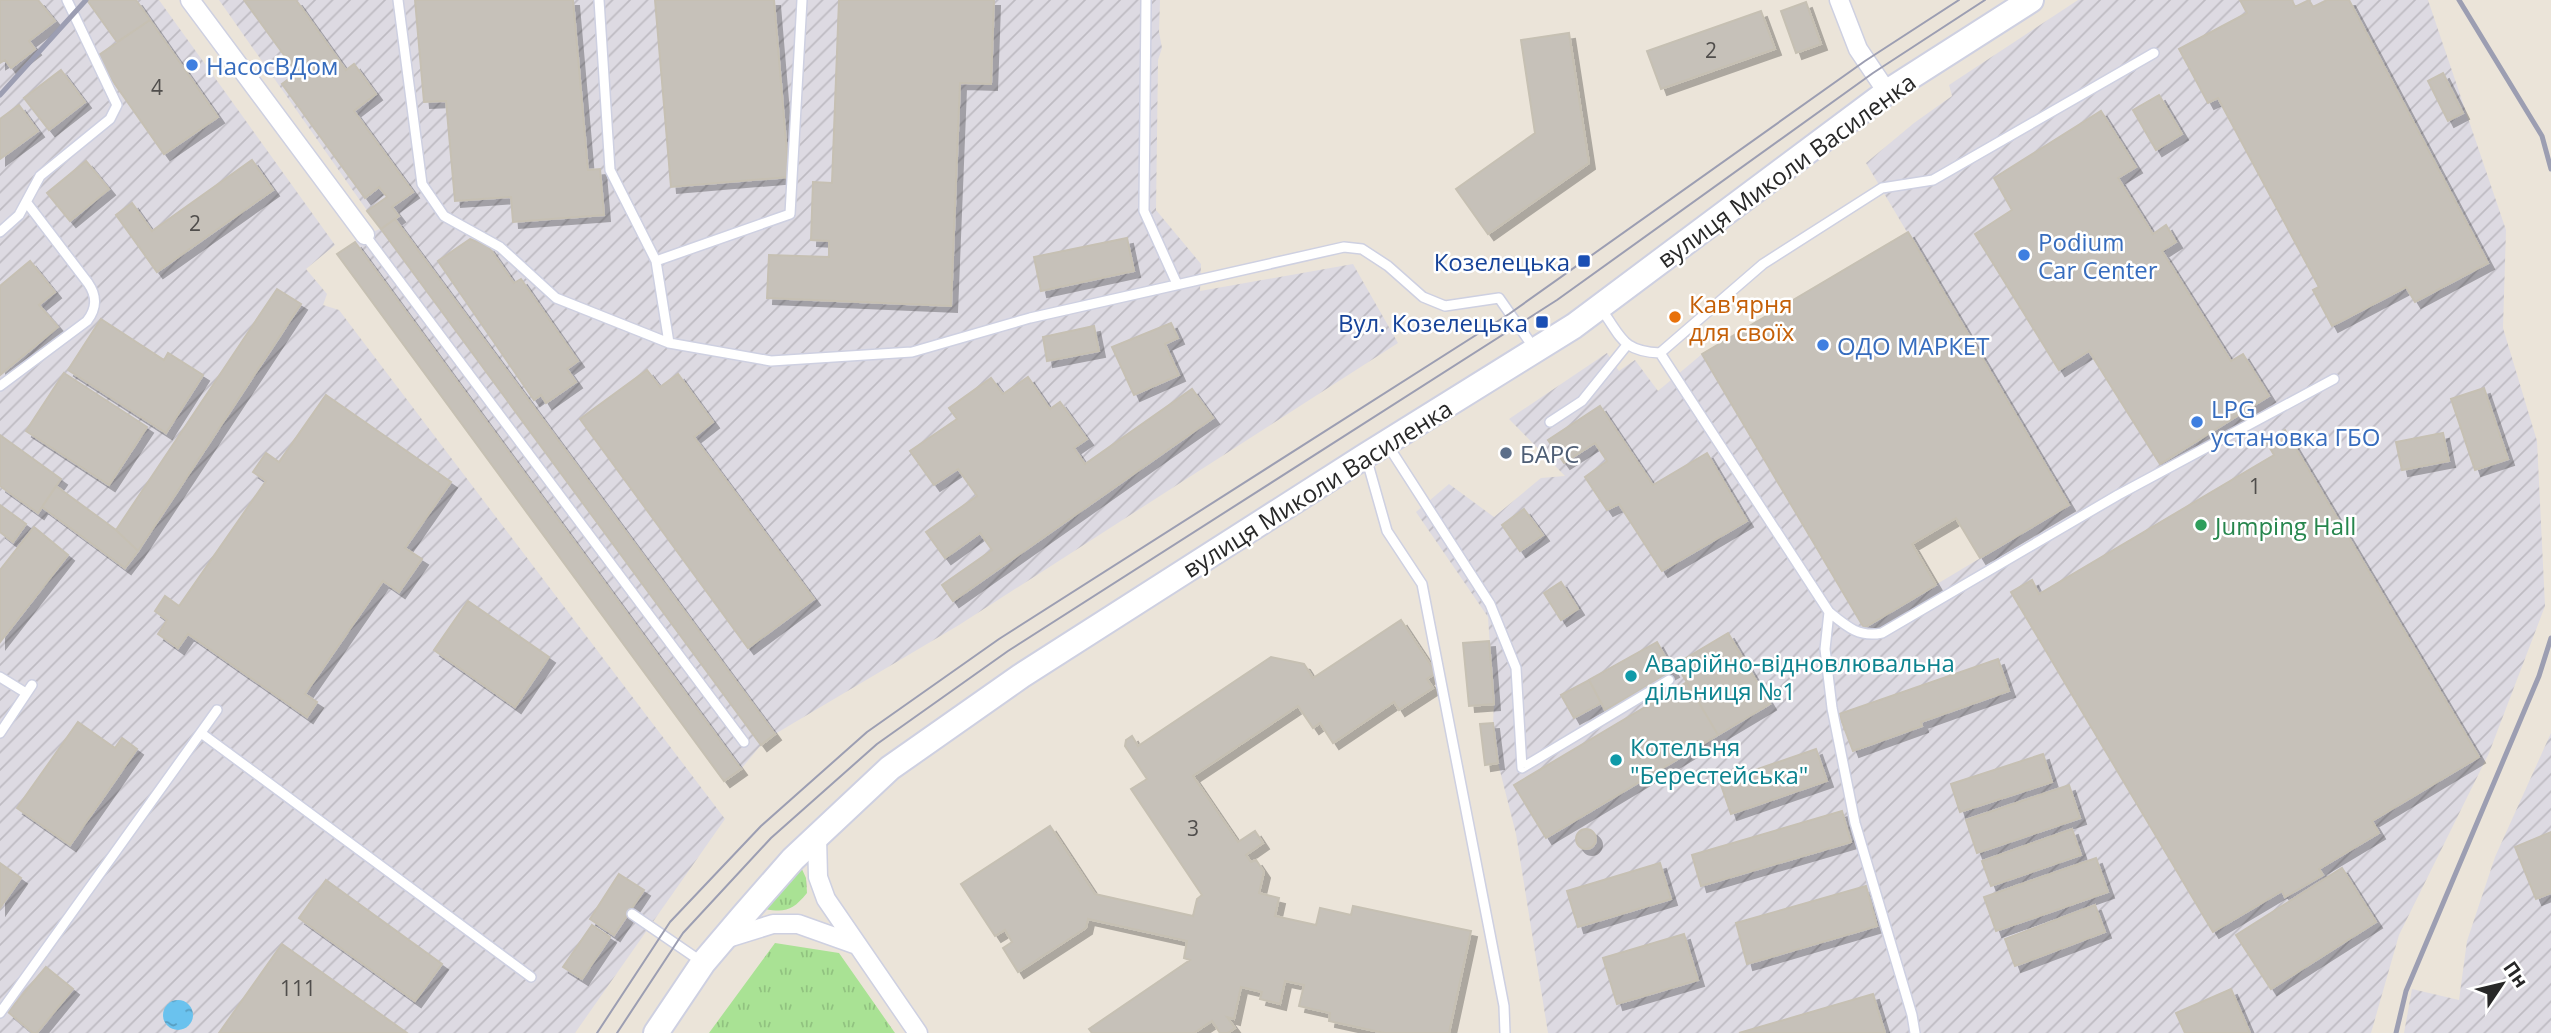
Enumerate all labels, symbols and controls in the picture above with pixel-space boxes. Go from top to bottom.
house number: 2 [1705,36,1717,64]
place label: НасосВДом [206,49,338,82]
marker: НасосВДом [184,57,200,73]
street label: вулиця Миколи Василенка [1650,65,1922,275]
house number: 4 [151,73,163,101]
house number: 2 [189,209,201,237]
place label: Podium Car Center [2038,225,2158,286]
place label: Козелецька [1434,245,1570,278]
marker: Podium Car Center [2016,247,2032,263]
marker: Козелецька [1576,253,1592,269]
place label: Кав'ярня для своїх [1689,287,1795,348]
place label: Вул. Козелецька [1338,306,1528,339]
marker: Кав'ярня для своїх [1667,309,1683,325]
marker: Вул. Козелецька [1534,314,1550,330]
place label: ОДО МАРКЕТ [1837,329,1989,362]
marker: ОДО МАРКЕТ [1815,337,1831,353]
street label: вулиця Миколи Василенка [1176,391,1458,585]
place label: LPG установка ГБО [2211,392,2380,453]
marker: LPG установка ГБО [2189,414,2205,430]
place label: БАРС [1520,437,1579,470]
marker: БАРС [1498,445,1514,461]
house number: 1 [2249,472,2261,500]
place label: Jumping Hall [2213,509,2356,542]
marker: Jumping Hall [2193,517,2209,533]
place label: Аварійно-відновлювальна дільниця №1 [1645,646,1955,707]
marker: Аварійно-відновлювальна дільниця №1 [1623,668,1639,684]
place label: Котельня "Берестейська" [1630,730,1808,791]
marker: Котельня "Берестейська" [1608,752,1624,768]
house number: 3 [1187,814,1199,842]
north arrow [2467,949,2537,1019]
text: Пн [2498,956,2534,993]
house number: 111 [280,974,316,1002]

